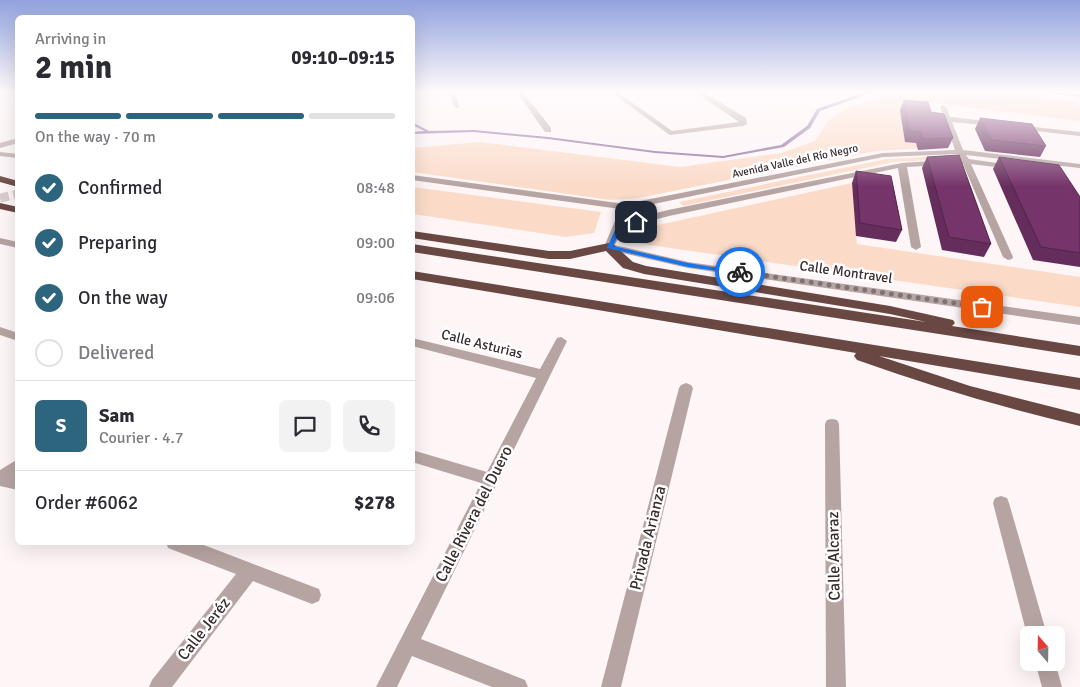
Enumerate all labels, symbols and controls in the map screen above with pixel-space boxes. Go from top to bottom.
text: Arriving in [35,29,106,49]
text: 09:10–09:15 [291,46,395,70]
text: 2 min [35,48,112,87]
text: On the way · 70 m [35,127,156,147]
street label: Avenida Valle del Río Negro [731,141,859,181]
icon: check [35,174,63,202]
text: Confirmed [78,176,162,200]
text: 08:48 [356,178,395,198]
pin [615,201,657,243]
icon: home [622,208,650,236]
icon: check [35,229,63,257]
text: Preparing [78,231,157,255]
text: 09:00 [356,233,395,253]
courier [715,247,765,297]
street label: Calle Montravel [798,257,894,287]
icon: bike [726,258,754,286]
icon: check [35,284,63,312]
text: On the way [78,286,168,310]
pin [961,286,1003,328]
text: 09:06 [356,288,395,308]
icon: bag [968,293,996,321]
street label: Calle Asturias [440,326,524,362]
text: Delivered [78,341,154,365]
button: chat [279,400,331,452]
button: phone [343,400,395,452]
text: Sam [99,404,135,428]
text: S [56,414,66,438]
text: Courier · 4.7 [99,428,183,448]
street label: Calle Rivera del Duero [431,443,517,585]
street label: Privada Arianza [625,484,671,592]
text: Order #6062 [35,491,138,515]
text: $278 [354,491,395,515]
street label: Calle Alcaraz [823,511,845,601]
street label: Calle Jeréz [173,594,235,664]
north arrow [1020,626,1065,671]
map controls [1020,626,1065,671]

